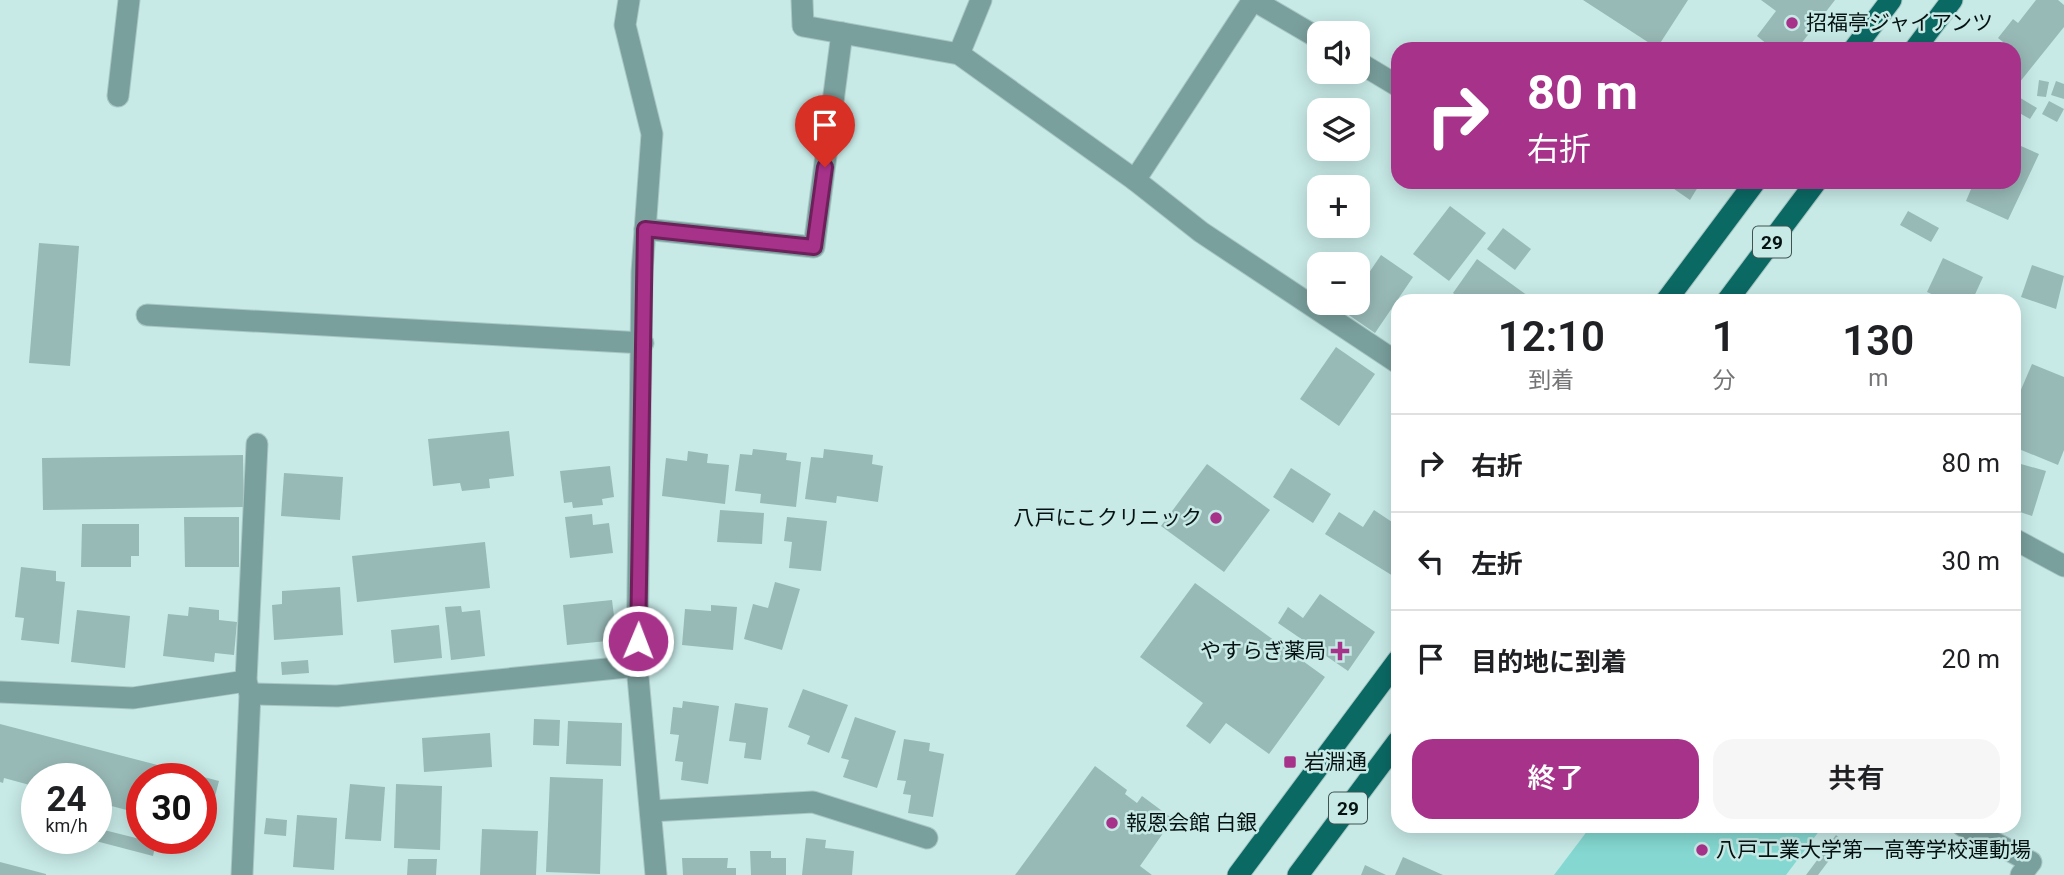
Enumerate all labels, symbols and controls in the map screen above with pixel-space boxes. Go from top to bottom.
place label: 招福亭ジャイアンツ [1806,11,1993,35]
marker: 招福亭ジャイアンツ [1784,15,1800,31]
map controls [1307,21,1370,315]
button: sound [1307,21,1370,84]
text: 80 m [1527,64,1638,121]
icon: right [1412,70,1503,161]
pin [795,95,855,167]
button: layers [1307,98,1370,161]
icon: arrive [806,106,844,144]
text: 右折 [1527,130,1591,168]
button: + [1307,175,1370,238]
road number: 29 [1753,226,1791,258]
button: − [1307,252,1370,315]
text: 12:10 [1498,312,1605,361]
text: 1 [1712,312,1736,361]
text: 130 [1842,316,1914,365]
text: m [1868,365,1888,392]
text: 到着 [1528,367,1574,394]
text: 分 [1712,367,1735,394]
icon: right [1412,444,1450,482]
text: 80 m [1942,448,2000,478]
text: 右折 [1471,451,1523,481]
place label: 八戸にこクリニック [1013,506,1202,530]
marker: 八戸にこクリニック [1208,510,1224,526]
icon: left [1412,542,1450,580]
text: 30 m [1942,546,2000,576]
text: 左折 [1471,549,1523,579]
position arrow [601,604,675,678]
place label: やすらぎ薬局 [1200,639,1326,663]
icon: arrive [1412,640,1450,678]
marker: やすらぎ薬局 [1332,643,1348,659]
text: 20 m [1942,644,2000,674]
text: 目的地に到着 [1471,647,1627,677]
button: 終了 [1412,739,1699,819]
button: 共有 [1713,739,2000,819]
place label: 岩淵通 [1304,750,1367,774]
marker: 岩淵通 [1282,754,1298,770]
speed limit sign: 30 [126,763,217,854]
text: 24 [46,779,87,820]
road number: 29 [1329,792,1367,824]
place label: 報恩会館 白銀 [1126,811,1257,835]
text: km/h [45,815,88,836]
marker: 報恩会館 白銀 [1104,815,1120,831]
place label: 八戸工業大学第一高等学校運動場 [1716,838,2031,862]
marker: 八戸工業大学第一高等学校運動場 [1694,842,1710,858]

